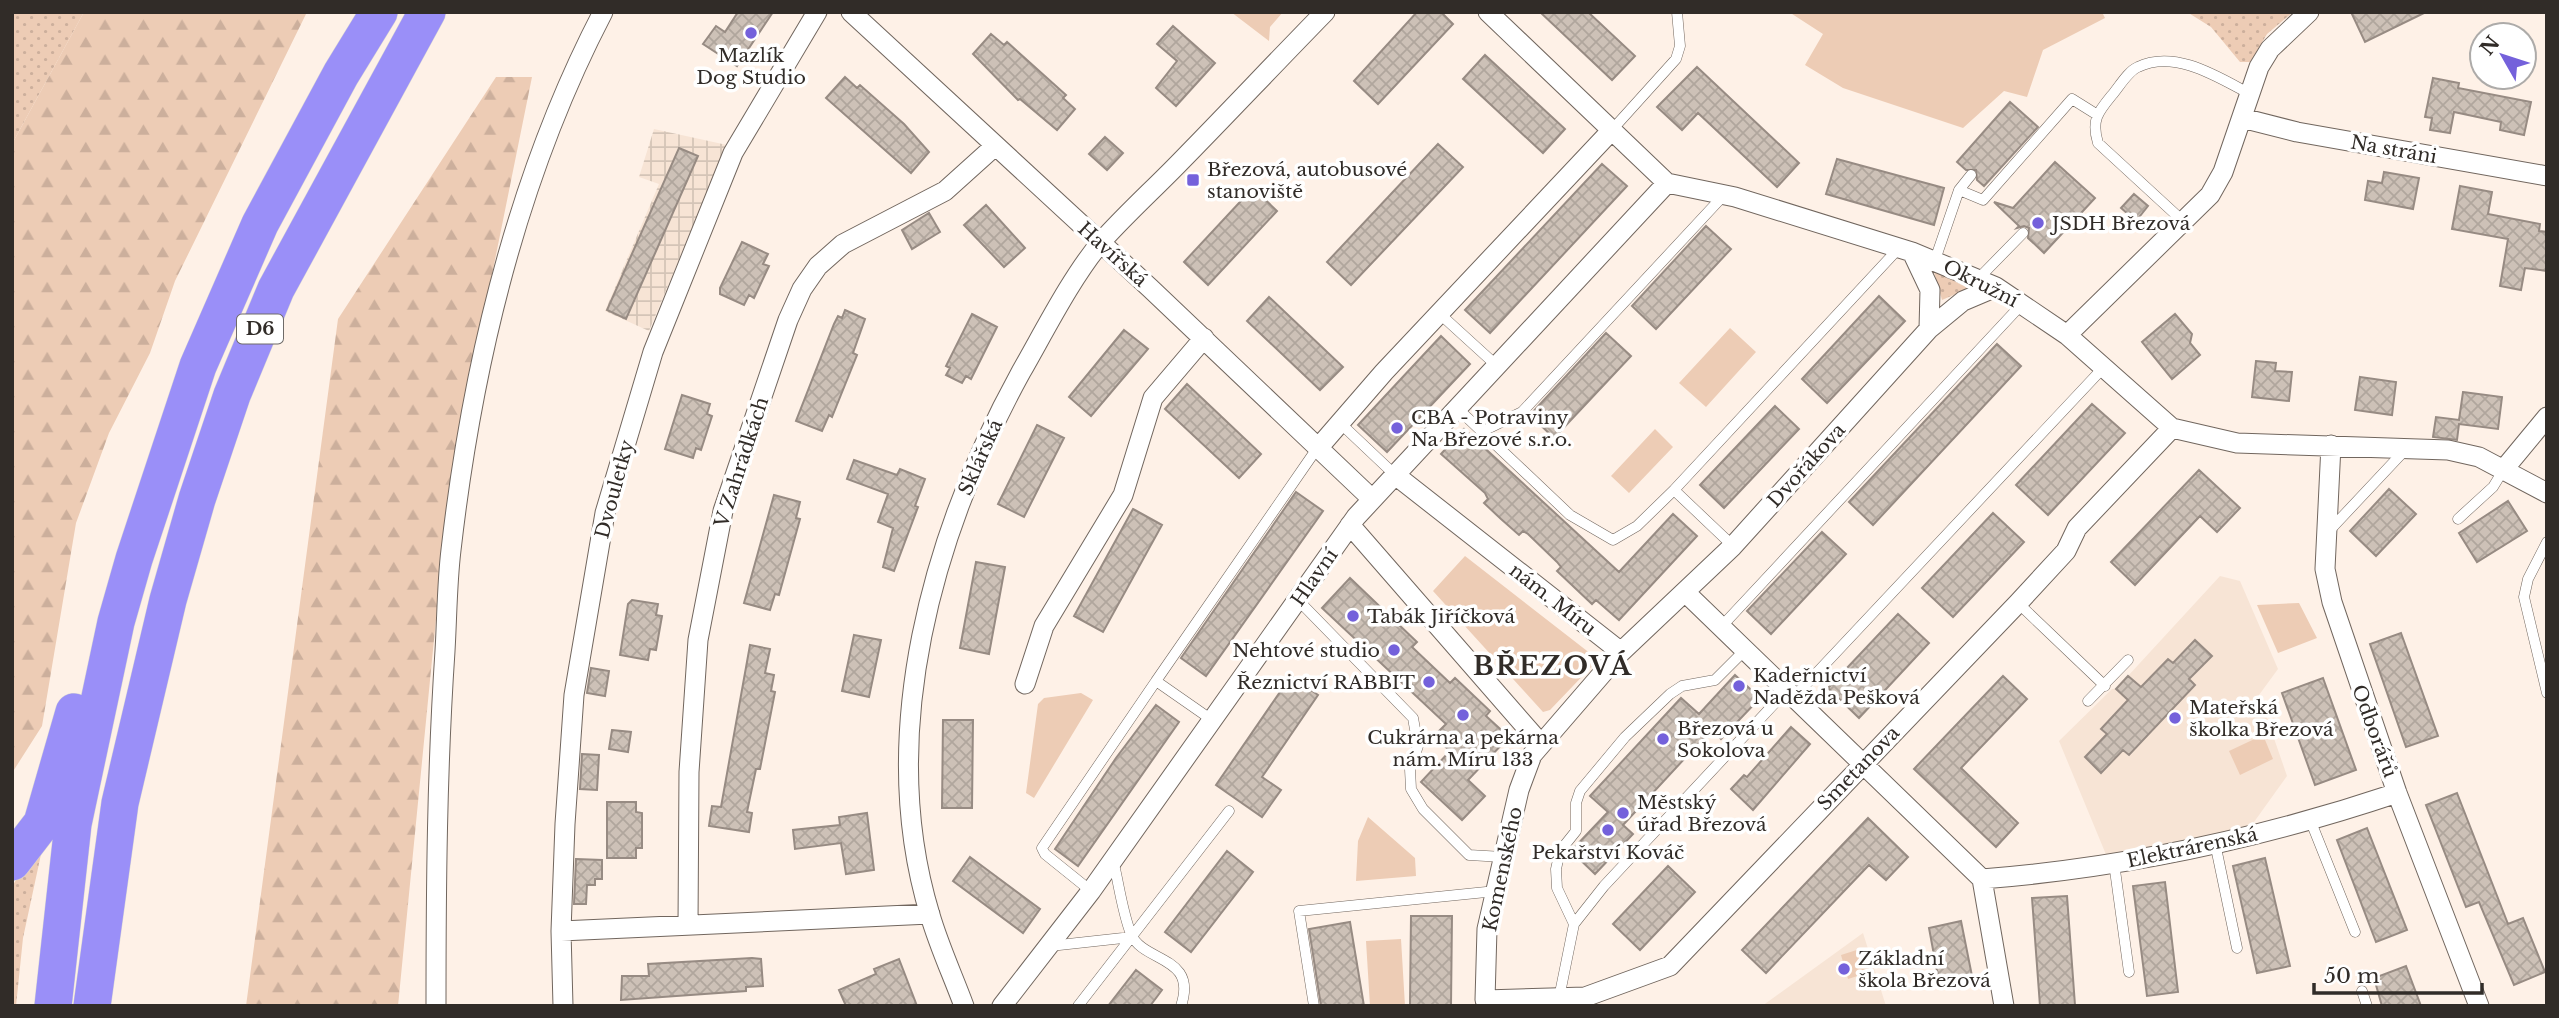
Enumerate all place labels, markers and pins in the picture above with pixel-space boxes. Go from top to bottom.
marker: Mazlík Dog Studio [743,25,759,41]
place label: Mazlík Dog Studio [696,44,806,89]
place label: Březová, autobusové stanoviště [1207,158,1407,203]
marker: Březová, autobusové stanoviště [1185,172,1201,188]
place label: JSDH Březová [2049,212,2191,235]
marker: JSDH Březová [2030,215,2046,231]
place label: CBA - Potraviny Na Březové s.r.o. [1411,406,1572,451]
marker: CBA - Potraviny Na Březové s.r.o. [1389,420,1405,436]
place label: Tabák Jiříčková [1367,605,1516,628]
marker: Tabák Jiříčková [1345,608,1361,624]
place label: Nehtové studio [1232,639,1380,662]
marker: Nehtové studio [1386,642,1402,658]
place label: Kadeřnictví Naděžda Pešková [1753,664,1920,709]
place label: Řeznictví RABBIT [1237,671,1415,694]
marker: Řeznictví RABBIT [1421,674,1437,690]
marker: Kadeřnictví Naděžda Pešková [1731,678,1747,694]
place label: Mateřská školka Březová [2189,696,2334,741]
marker: Cukrárna a pekárna nám. Míru 133 [1455,707,1471,723]
marker: Mateřská školka Březová [2167,710,2183,726]
place label: Březová u Sokolova [1677,717,1774,762]
place label: Cukrárna a pekárna nám. Míru 133 [1367,726,1559,771]
marker: Březová u Sokolova [1655,731,1671,747]
place label: Městský úřad Březová [1637,791,1767,836]
marker: Městský úřad Březová [1615,805,1631,821]
marker: Pekařství Kováč [1600,822,1616,838]
place label: Pekařství Kováč [1532,841,1684,864]
place label: Základní škola Březová [1858,947,1991,992]
marker: Základní škola Březová [1836,961,1852,977]

